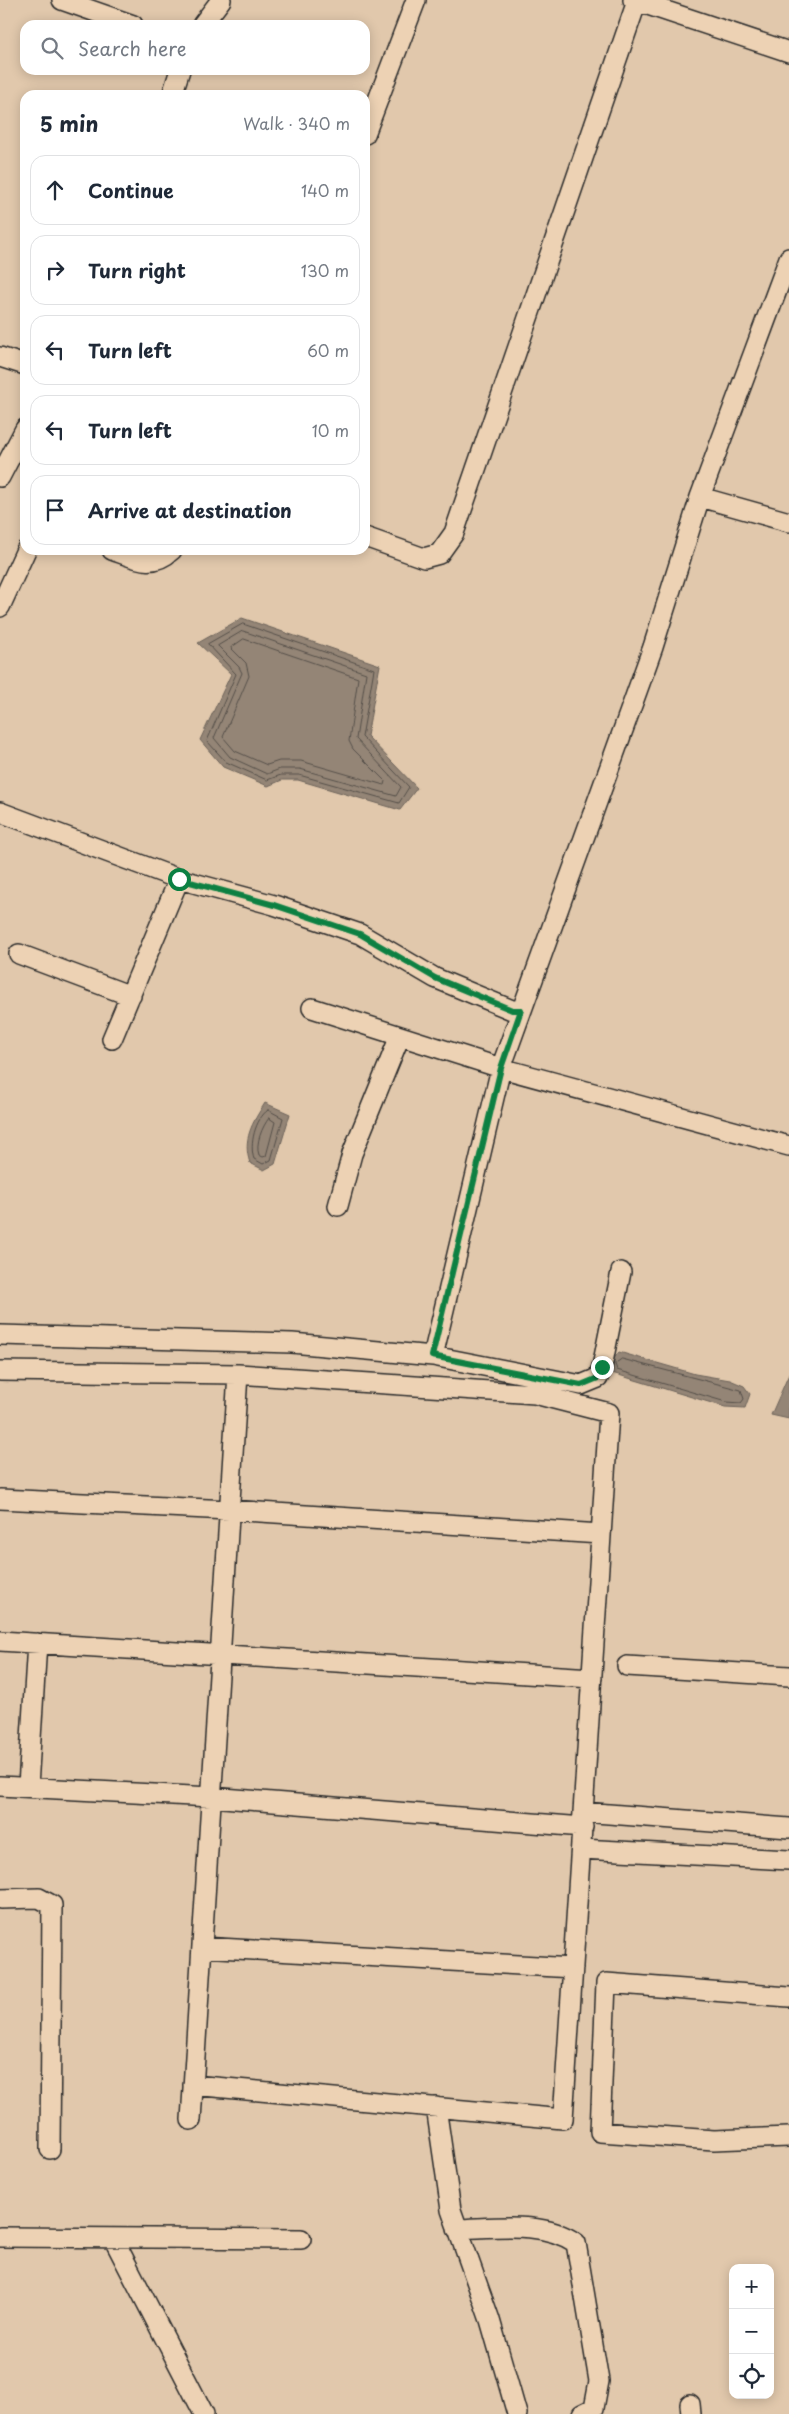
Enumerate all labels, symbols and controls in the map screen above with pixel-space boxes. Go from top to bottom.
search box [20,20,370,75]
icon: search [38,34,66,62]
text: Search here [78,34,187,62]
text: 5 min [40,107,98,139]
text: Walk · 340 m [243,111,350,135]
icon: ahead [41,176,69,204]
text: Continue [88,176,174,204]
text: 140 m [301,178,349,202]
icon: right [41,256,69,284]
text: Turn right [88,256,186,284]
text: 130 m [301,258,349,282]
icon: left [41,336,69,364]
text: Turn left [88,336,172,364]
text: 60 m [307,338,349,362]
icon: left [41,416,69,444]
text: Turn left [88,416,172,444]
text: 10 m [312,418,349,442]
icon: arrive [41,496,69,524]
text: Arrive at destination [88,496,292,524]
route start [168,868,191,891]
route end [591,1356,614,1379]
map controls [729,2264,774,2399]
button: + [729,2264,774,2309]
button: − [729,2309,774,2354]
button: locate [729,2354,774,2399]

